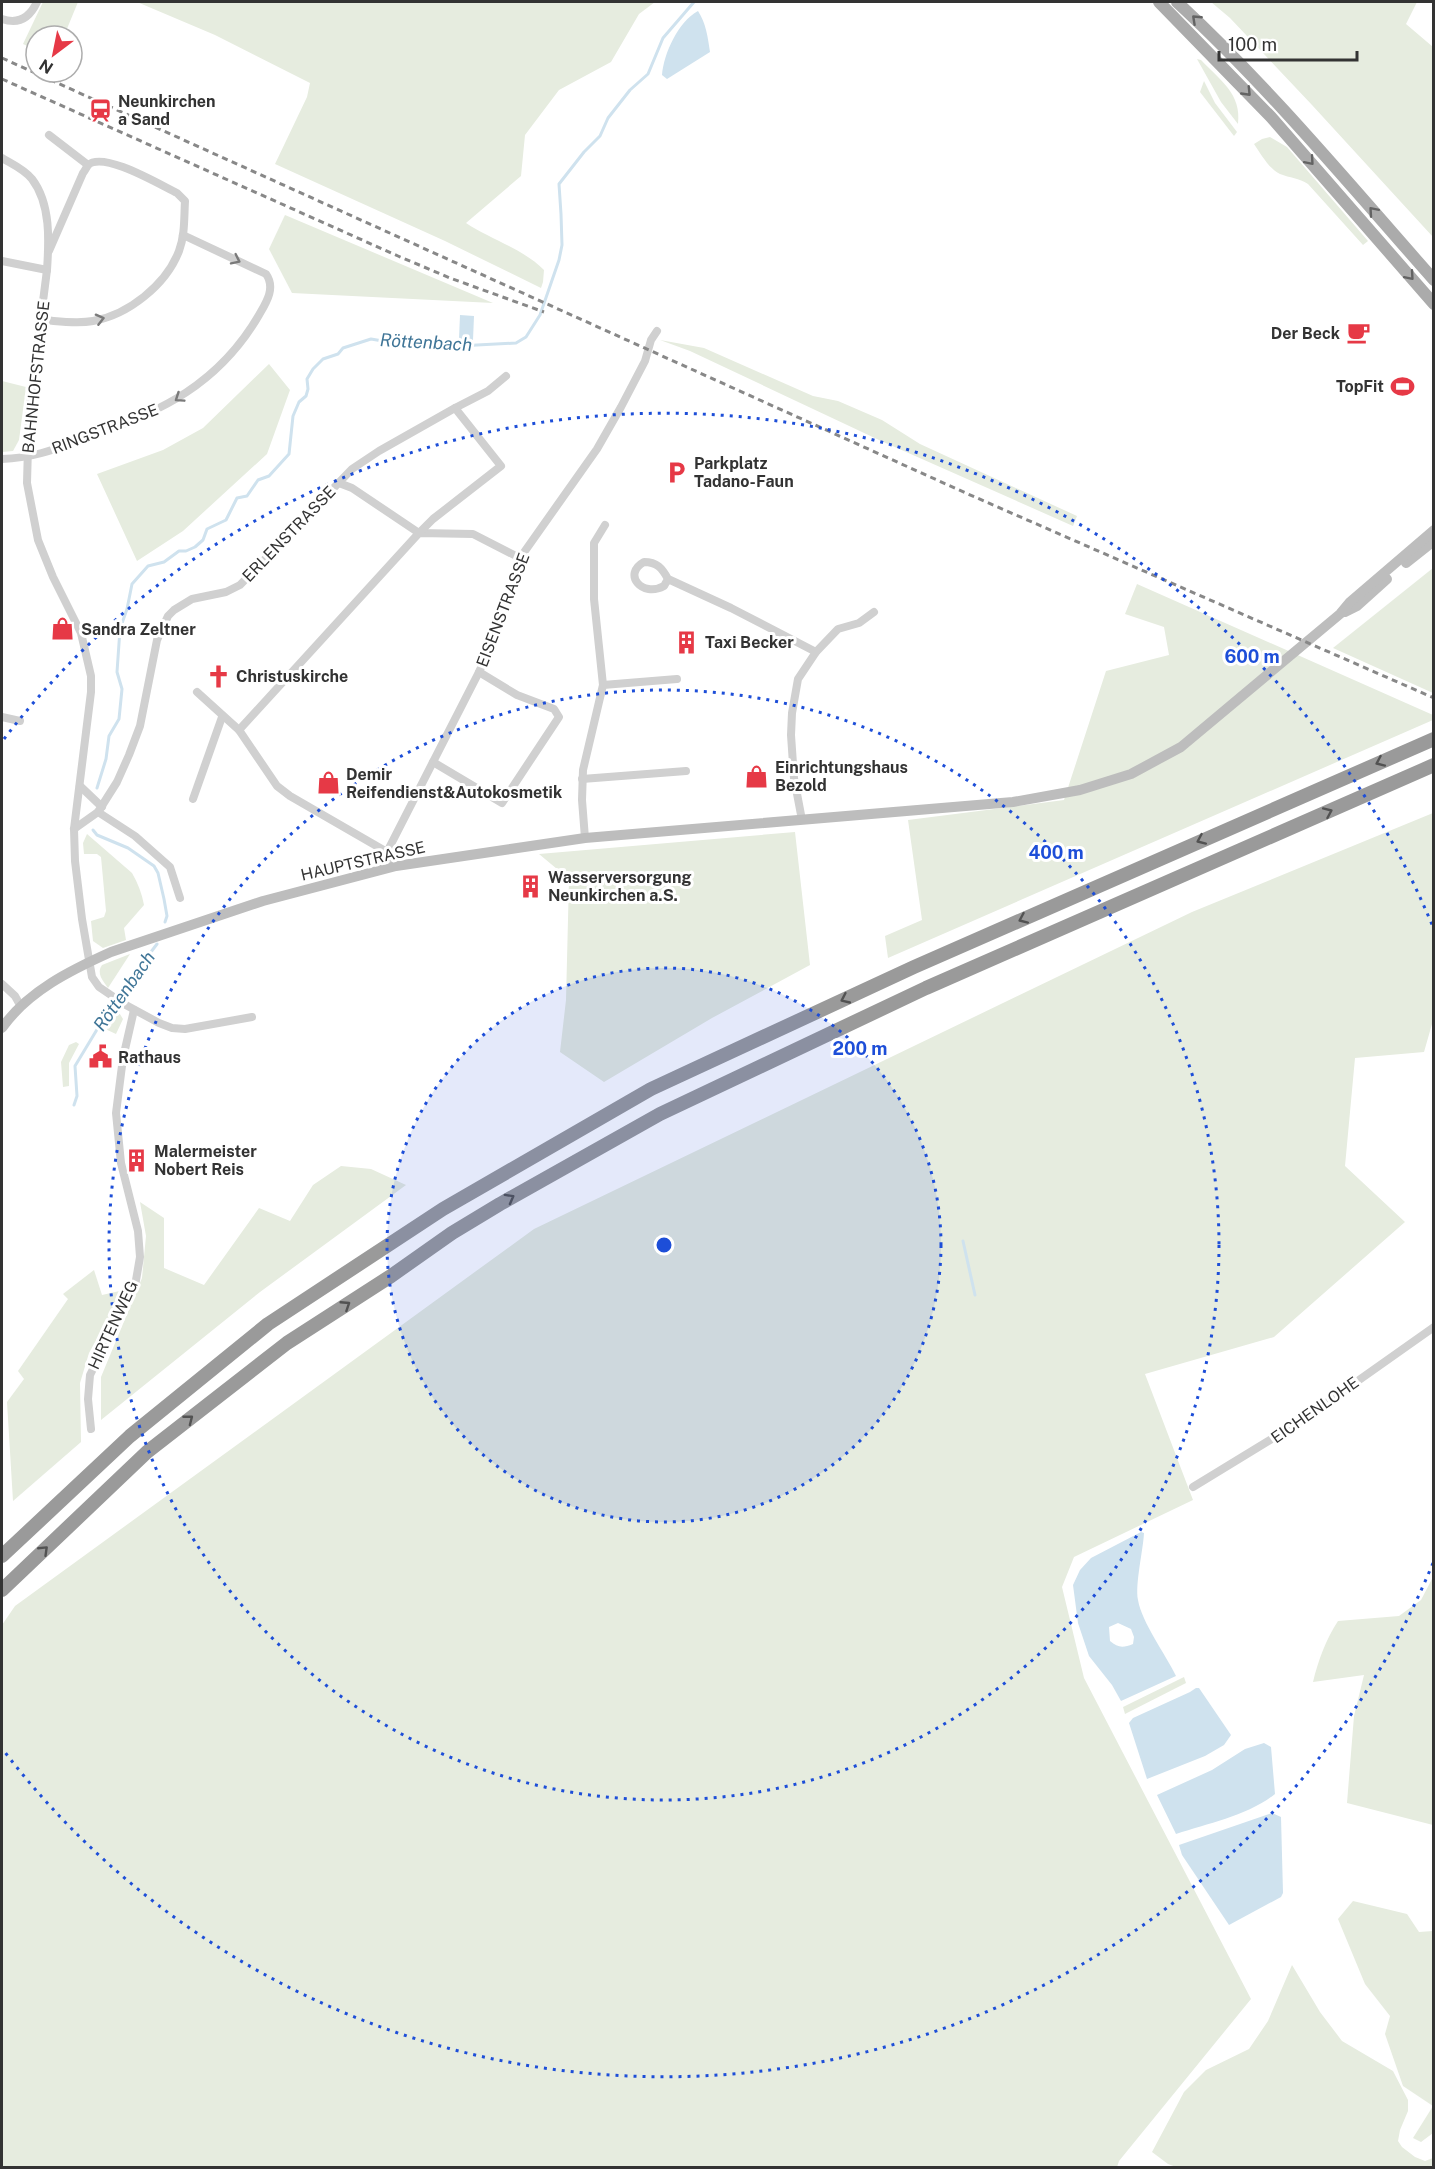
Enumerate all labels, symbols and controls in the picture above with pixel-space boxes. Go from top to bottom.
one-way arrow [1192,15,1202,26]
north arrow [24,24,84,84]
scale bar [1219,24,1357,62]
text: 100 m [1228,34,1277,55]
text: N [36,55,57,78]
one-way arrow [1240,85,1251,95]
place label: Neunkirchen a Sand [118,92,216,129]
station icon: Neunkirchen a Sand [87,97,113,123]
one-way arrow [1303,154,1314,165]
one-way arrow [1369,207,1380,218]
one-way arrow [230,252,241,264]
one-way arrow [1403,270,1414,280]
street label: BAHNHOFSTRASSE [19,300,53,454]
one-way arrow [95,313,105,326]
cafe icon: Der Beck [1345,320,1371,346]
place label: Der Beck [1271,324,1340,343]
water label: Röttenbach [379,329,473,355]
sports icon: TopFit [1389,373,1415,399]
place label: TopFit [1336,377,1384,396]
one-way arrow [174,391,185,402]
street label: RINGSTRASSE [49,400,161,458]
place label: Parkplatz Tadano-Faun [694,454,794,491]
parking icon: Parkplatz Tadano-Faun [663,459,689,485]
street label: ERLENSTRASSE [239,482,339,586]
street label: EISENSTRASSE [473,550,533,670]
shop icon: Sandra Zeltner [50,616,76,642]
place label: Sandra Zeltner [81,620,196,639]
building icon: Taxi Becker [674,629,700,655]
place label: Taxi Becker [705,633,794,652]
text: 600 m [1224,646,1280,667]
church icon: Christuskirche [205,663,231,689]
place label: Christuskirche [236,667,348,686]
one-way arrow [1375,755,1386,767]
place label: Einrichtungshaus Bezold [775,758,908,795]
shop icon: Einrichtungshaus Bezold [744,763,770,789]
place label: Demir Reifendienst&Autokosmetik [346,765,562,802]
shop icon: Demir Reifendienst&Autokosmetik [315,770,341,796]
one-way arrow [1321,807,1332,819]
one-way arrow [1197,833,1208,845]
street label: HAUPTSTRASSE [299,837,427,885]
text: 400 m [1028,842,1084,863]
place label: Wasserversorgung Neunkirchen a.S. [548,868,691,905]
building icon: Wasserversorgung Neunkirchen a.S. [517,873,543,899]
one-way arrow [1018,912,1029,924]
water label: Röttenbach [89,947,159,1035]
one-way arrow [840,991,851,1003]
text: 200 m [833,1038,887,1059]
public building icon: Rathaus [87,1044,113,1070]
place label: Rathaus [118,1048,181,1067]
place label: Malermeister Nobert Reis [154,1142,257,1179]
building icon: Malermeister Nobert Reis [123,1147,149,1173]
one-way arrow [503,1194,514,1206]
centre of rings [654,1235,674,1255]
street label: HIRTENWEG [84,1278,142,1372]
one-way arrow [340,1301,351,1312]
street label: EICHENLOHE [1267,1373,1363,1447]
one-way arrow [182,1416,193,1427]
one-way arrow [37,1546,48,1557]

